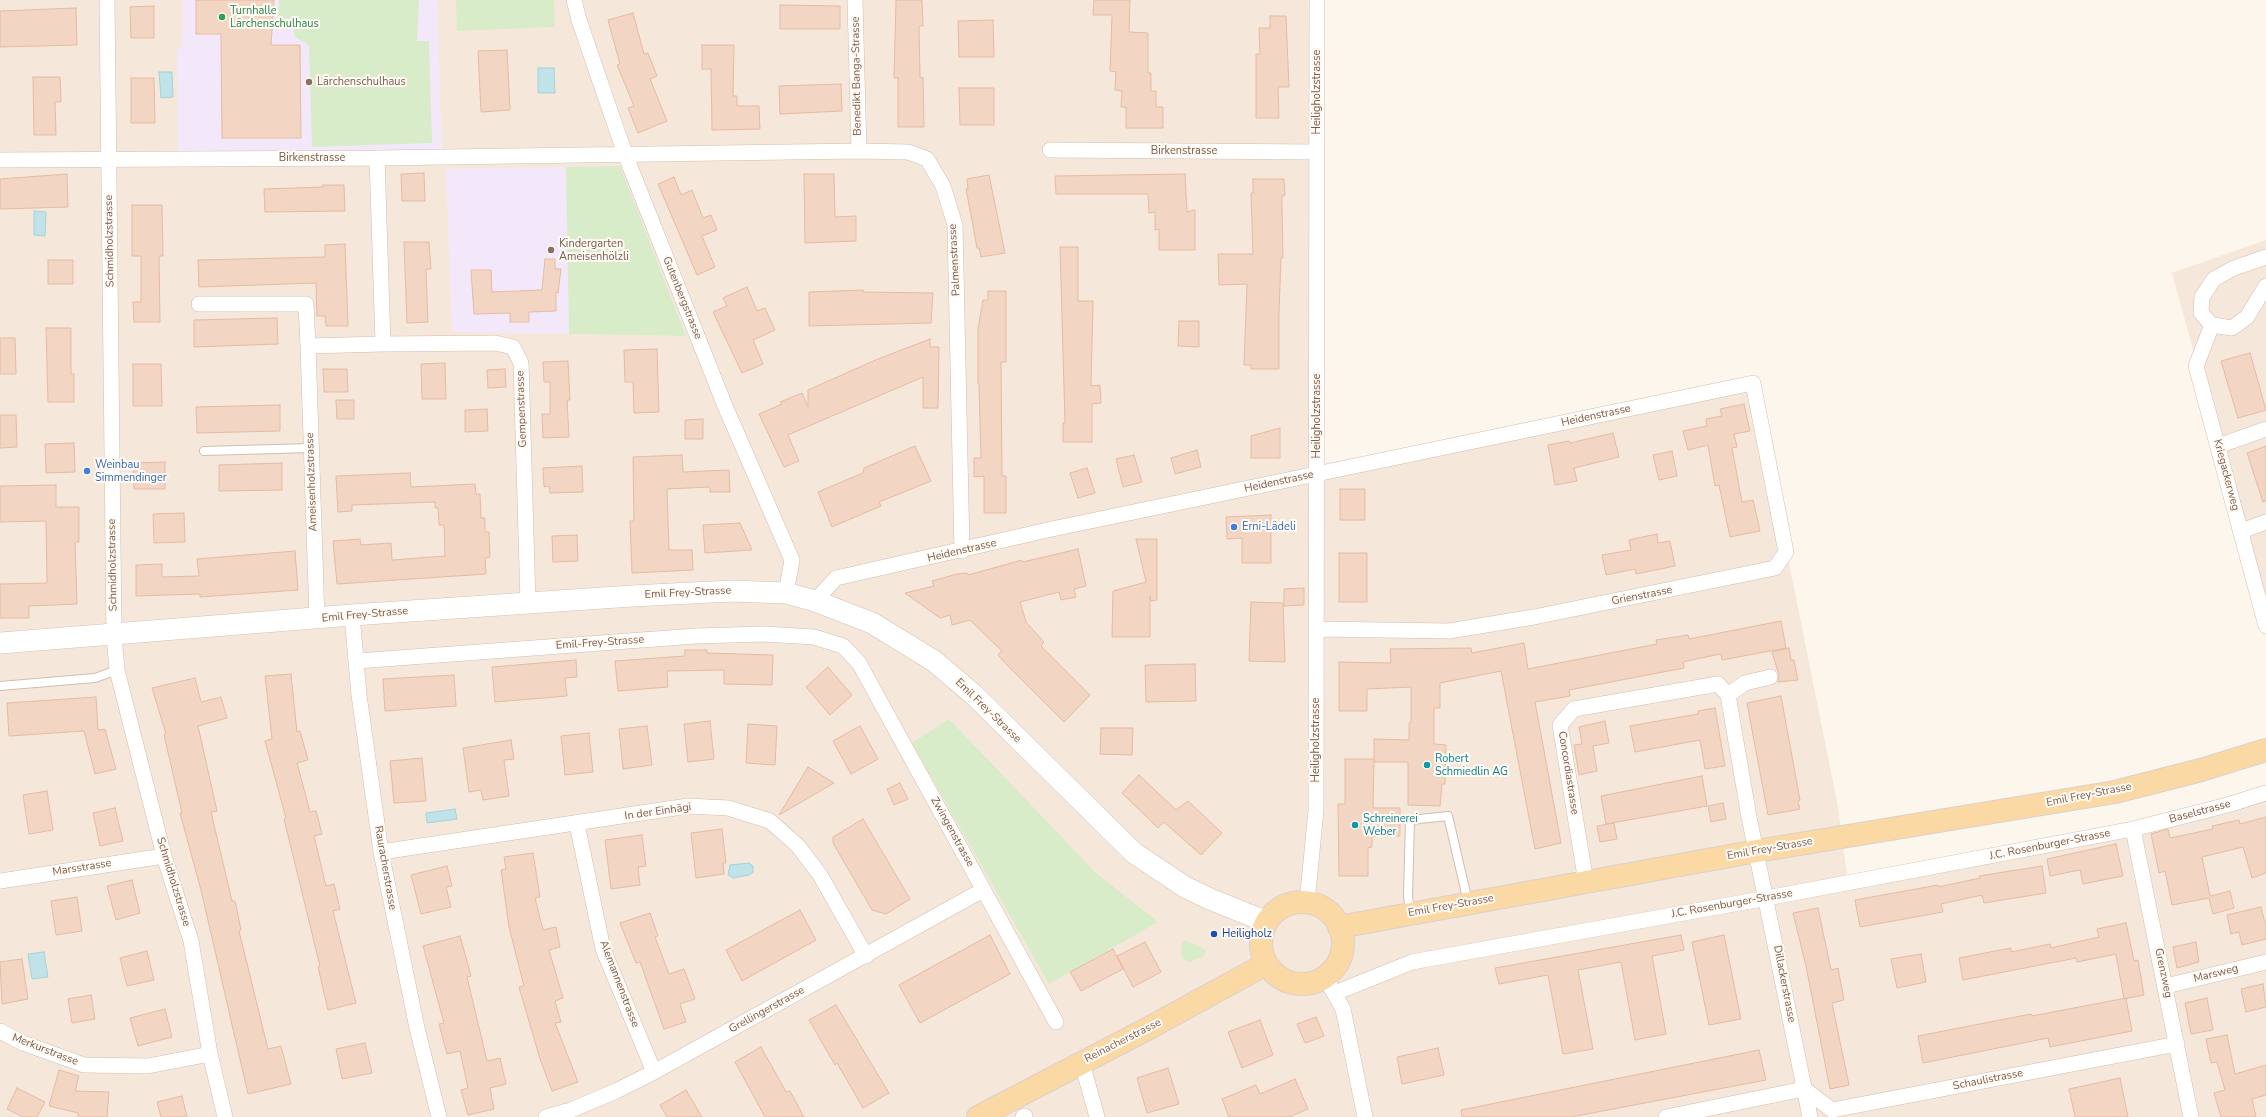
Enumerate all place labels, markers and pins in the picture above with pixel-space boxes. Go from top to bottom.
place label: Turnhalle Lärchenschulhaus [230,4,319,30]
marker: Turnhalle Lärchenschulhaus [217,12,227,22]
place label: Lärchenschulhaus [317,75,406,89]
marker: Lärchenschulhaus [304,77,314,87]
place label: Kindergarten Ameisenhölzli [559,237,629,263]
marker: Kindergarten Ameisenhölzli [546,245,556,255]
place label: Weinbau Simmendinger [95,458,167,484]
marker: Weinbau Simmendinger [82,466,92,476]
place label: Erni-Lädeli [1242,520,1296,534]
marker: Erni-Lädeli [1229,522,1239,532]
place label: Robert Schmiedlin AG [1435,752,1508,778]
marker: Robert Schmiedlin AG [1422,760,1432,770]
place label: Schreinerei Weber [1363,812,1418,838]
marker: Schreinerei Weber [1350,820,1360,830]
place label: Heiligholz [1222,927,1272,941]
marker: Heiligholz [1209,929,1219,939]

